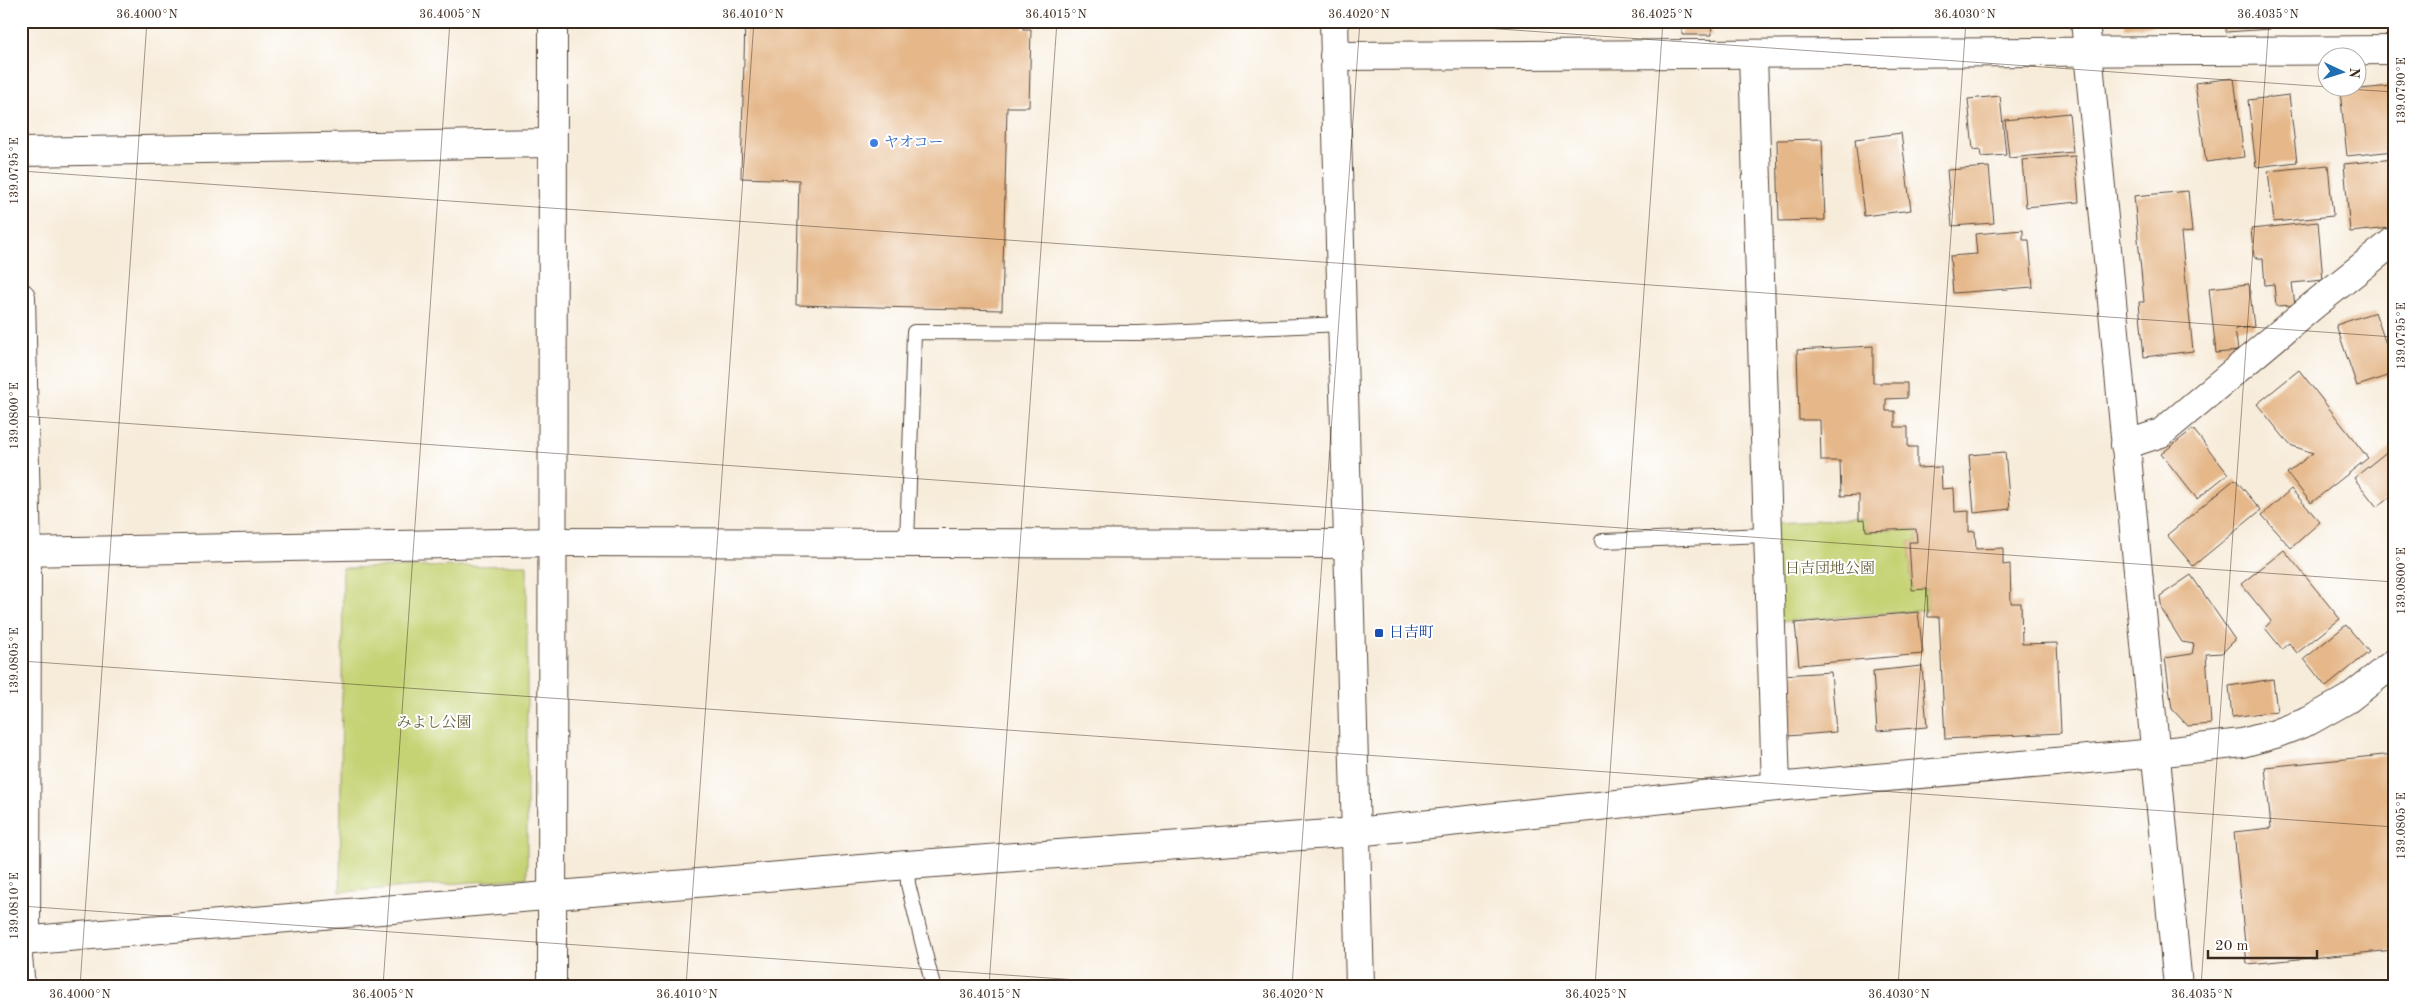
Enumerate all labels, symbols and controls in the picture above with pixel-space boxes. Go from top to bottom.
text: 36.4005°N [419,8,481,21]
text: 36.4015°N [1025,8,1087,21]
text: 36.4025°N [1631,8,1693,21]
text: 36.4035°N [2237,8,2299,21]
text: 36.4000°N [116,9,178,21]
text: 36.4010°N [722,9,784,21]
text: 36.4020°N [1328,9,1390,21]
text: 36.4030°N [1934,9,1996,21]
north arrow [2318,48,2368,98]
text: 139.0790°E [2396,57,2408,125]
text: N [2347,67,2361,79]
place label: ヤオコー [884,135,943,151]
text: 139.0795°E [8,137,21,205]
marker: ヤオコー [868,137,880,149]
text: 139.0795°E [2395,302,2408,370]
text: 139.0800°E [9,382,21,450]
text: 139.0800°E [2396,547,2408,615]
park label: 日吉団地公園 [1785,560,1875,577]
place label: 日吉町 [1389,624,1434,641]
text: 139.0805°E [8,627,21,695]
marker: 日吉町 [1373,627,1385,639]
park label: みよし公園 [396,714,472,731]
text: 139.0805°E [2395,792,2408,860]
text: 139.0810°E [9,872,21,940]
scale bar [2208,927,2316,959]
text: 20 m [2215,939,2249,954]
text: 36.4005°N [352,988,414,1001]
text: 36.4015°N [959,988,1021,1001]
text: 36.4025°N [1565,988,1627,1001]
text: 36.4035°N [2171,988,2233,1001]
text: 36.4000°N [49,989,111,1001]
text: 36.4010°N [656,989,718,1001]
text: 36.4020°N [1262,989,1324,1001]
text: 36.4030°N [1868,989,1930,1001]

